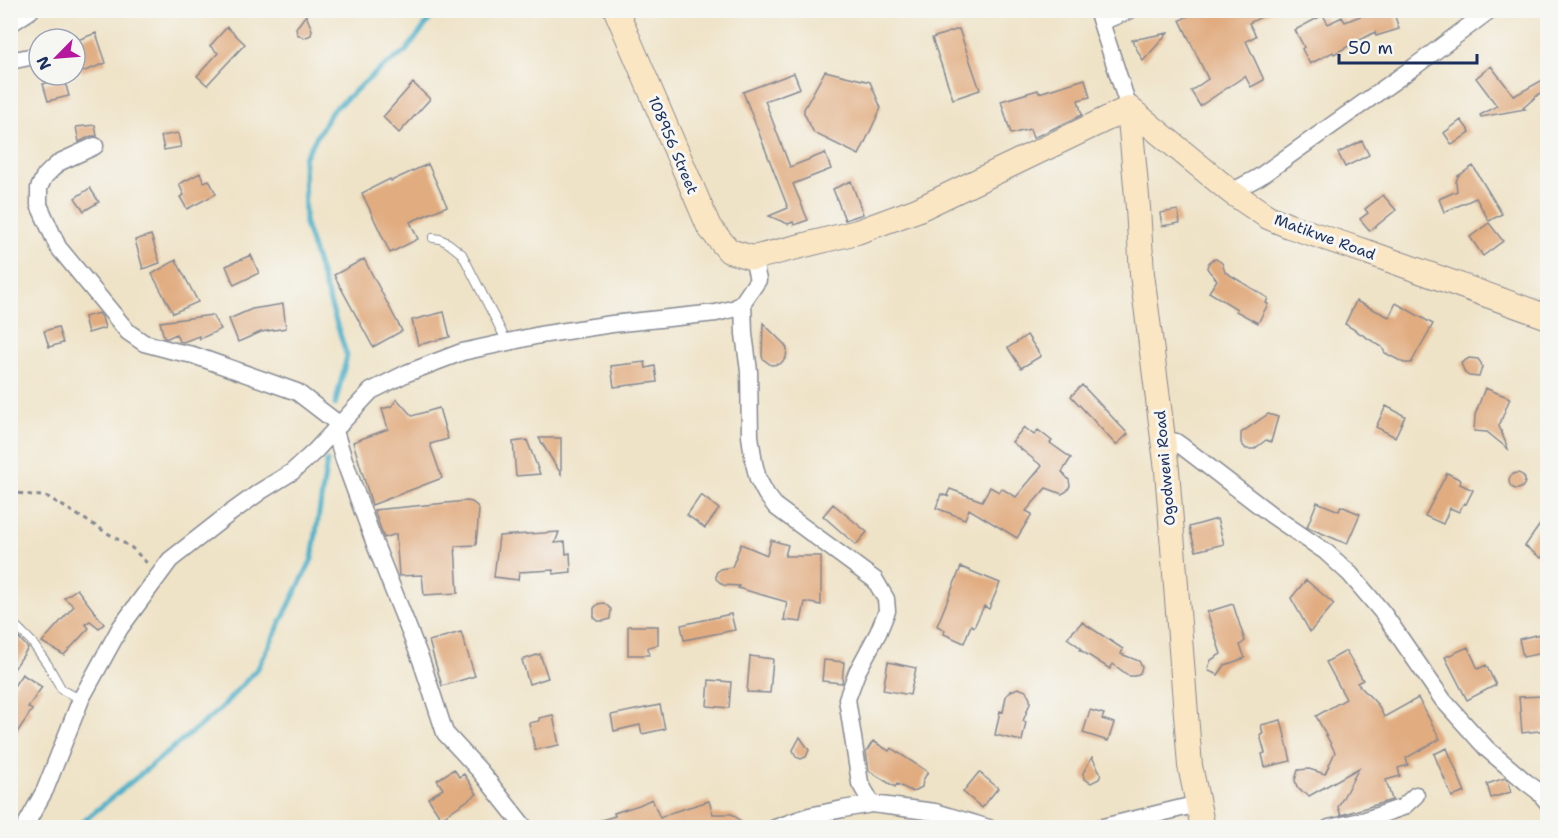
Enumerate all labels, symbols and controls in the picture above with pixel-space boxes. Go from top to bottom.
north arrow [27,27,87,87]
scale bar [1339,27,1477,65]
text: 50 m [1348,36,1393,60]
text: N [32,53,56,73]
street label: 108956 Street [643,93,703,197]
street label: Matikwe Road [1272,209,1379,265]
street label: Ogodweni Road [1150,409,1180,527]

